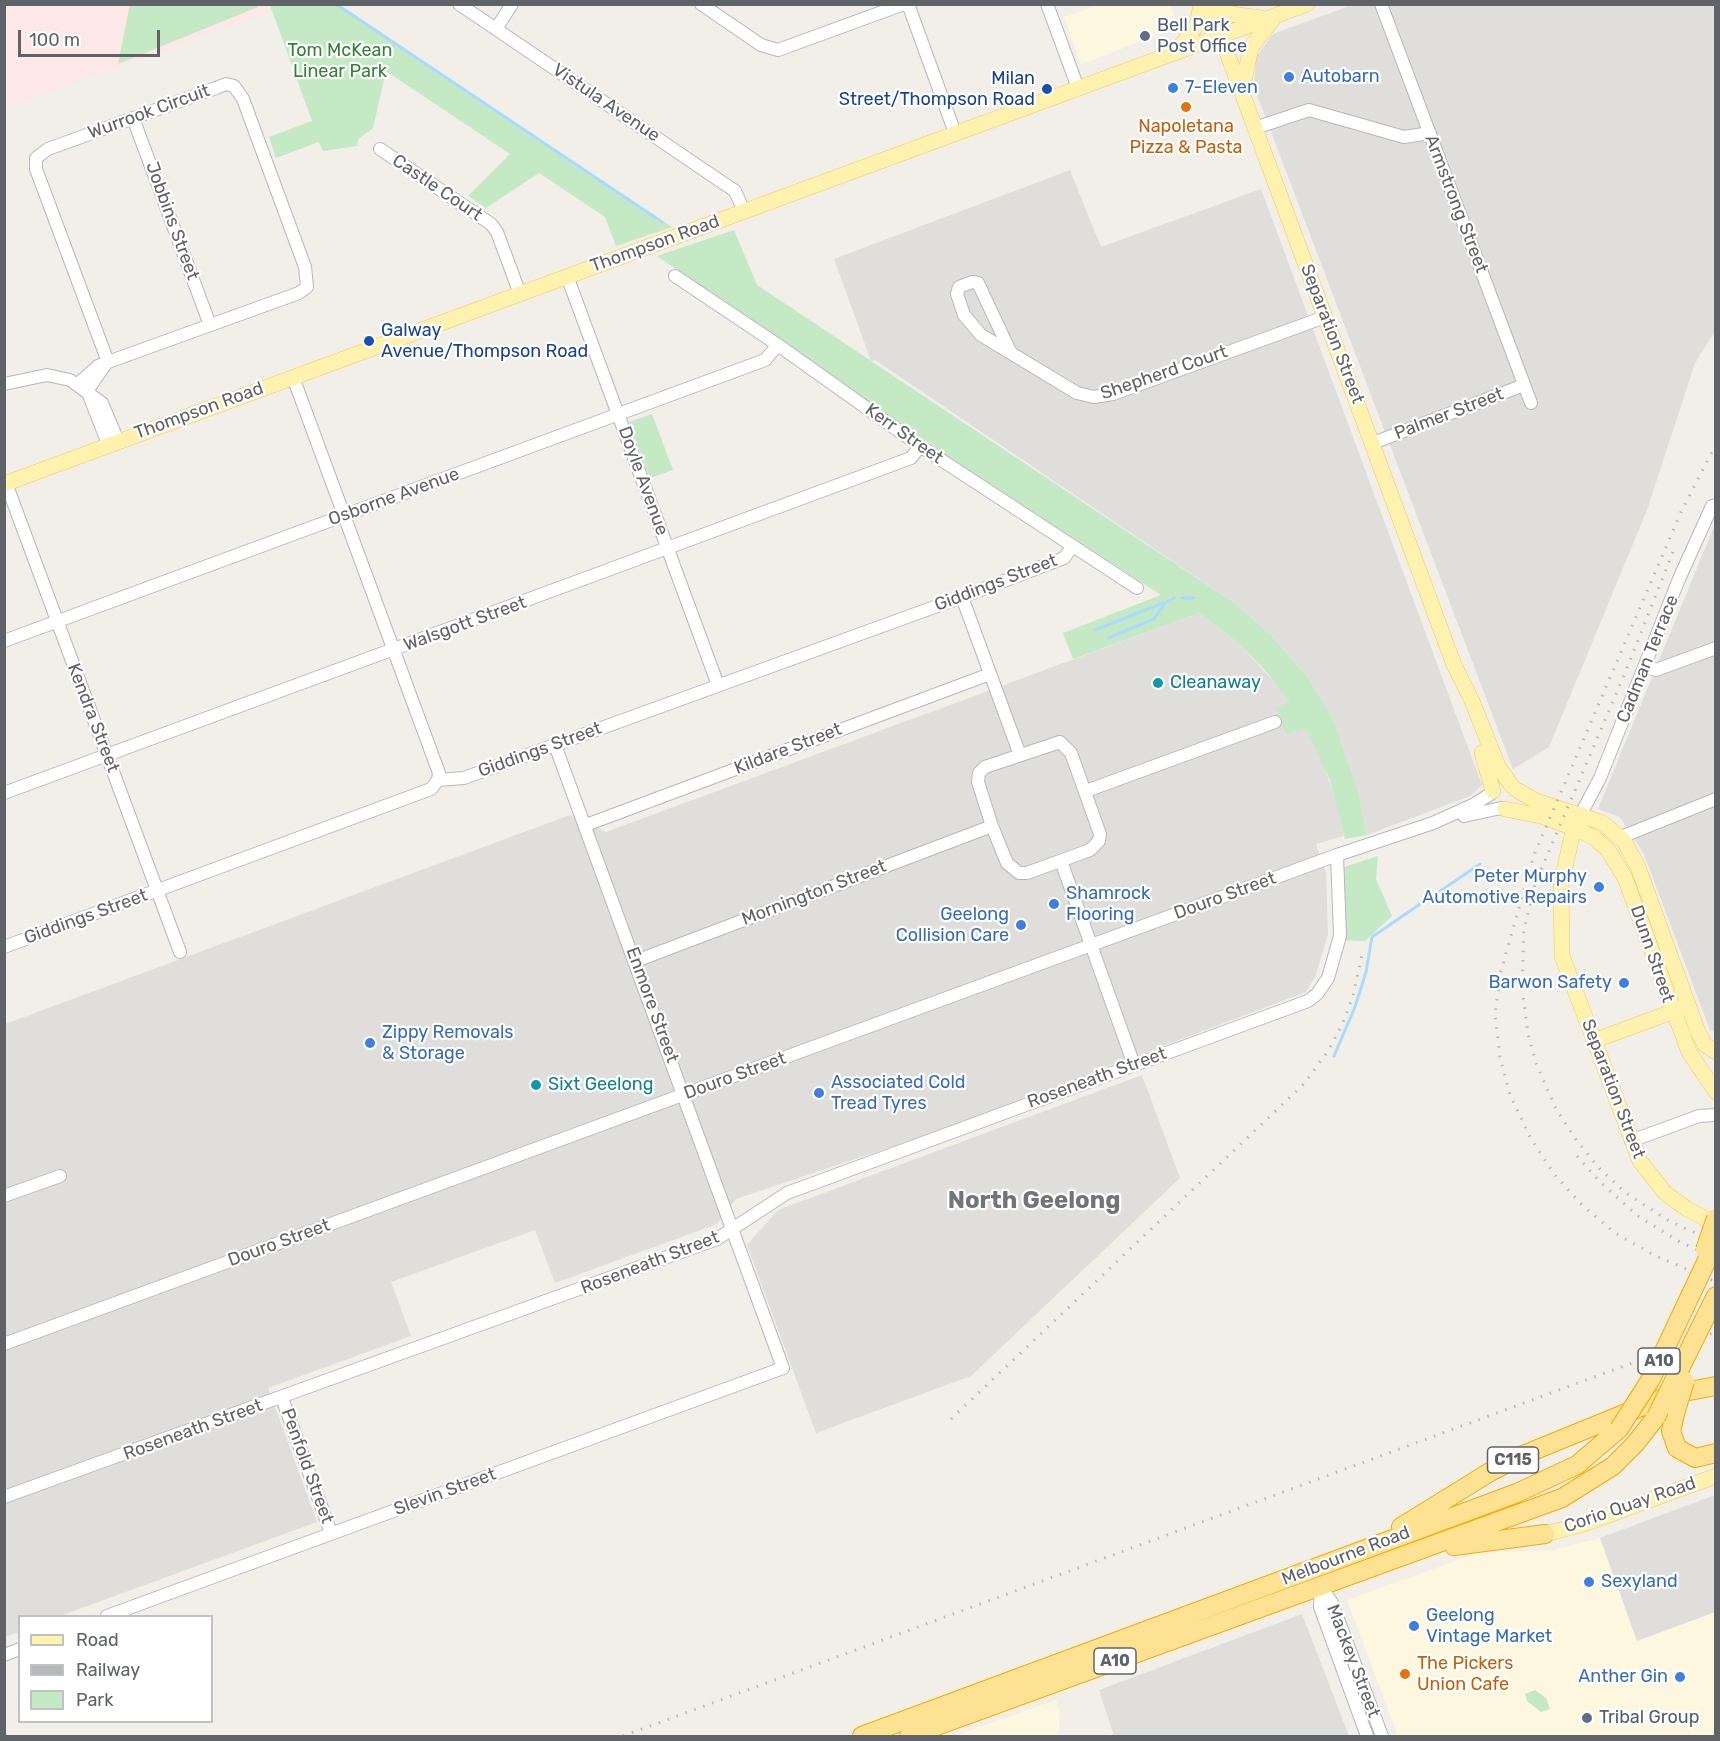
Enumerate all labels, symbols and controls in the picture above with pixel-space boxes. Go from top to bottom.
place label: Bell Park Post Office [1157,15,1247,57]
scale bar [21,18,164,56]
text: 100 m [29,29,80,51]
marker: Bell Park Post Office [1138,29,1152,43]
park label: Tom McKean Linear Park [288,40,392,82]
street label: Vistula Avenue [548,59,664,147]
place label: Autobarn [1301,66,1380,88]
place label: Milan Street/Thompson Road [839,68,1035,110]
marker: Autobarn [1282,70,1296,84]
place label: 7-Eleven [1185,77,1258,99]
street label: Wurrook Circuit [85,80,213,144]
marker: 7-Eleven [1166,81,1180,95]
marker: Milan Street/Thompson Road [1040,82,1054,96]
marker: Napoletana Pizza & Pasta [1179,100,1193,114]
place label: Napoletana Pizza & Pasta [1130,116,1242,158]
street label: Armstrong Street [1420,132,1492,276]
street label: Castle Court [388,150,486,226]
street label: Jobbins Street [141,159,203,283]
street label: Thompson Road [588,211,722,277]
street label: Separation Street [1295,261,1369,407]
place label: Galway Avenue/Thompson Road [381,320,588,362]
marker: Galway Avenue/Thompson Road [362,334,376,348]
street label: Shepherd Court [1098,341,1230,405]
street label: Thompson Road [132,378,266,444]
street label: Palmer Street [1391,383,1507,445]
street label: Kerr Street [861,399,947,469]
street label: Doyle Avenue [613,424,673,538]
street label: Osborne Avenue [326,463,462,531]
street label: Giddings Street [932,550,1060,616]
street label: Walsgott Street [401,592,529,656]
street label: Cadman Terrace [1612,592,1684,726]
street label: Kendra Street [62,660,124,776]
place label: Cleanaway [1170,672,1261,694]
marker: Cleanaway [1151,676,1165,690]
street label: Giddings Street [475,718,605,782]
street label: Kildare Street [731,719,845,779]
street label: Mornington Street [739,855,889,931]
place label: Peter Murphy Automotive Repairs [1422,866,1587,908]
street label: Douro Street [1171,868,1279,924]
marker: Peter Murphy Automotive Repairs [1592,880,1606,894]
place label: Shamrock Flooring [1066,883,1150,926]
street label: Giddings Street [21,885,151,949]
marker: Shamrock Flooring [1047,897,1061,911]
street label: Dunn Street [1625,902,1679,1006]
place label: Geelong Collision Care [896,904,1009,946]
marker: Geelong Collision Care [1014,918,1028,932]
street label: Enmore Street [621,944,683,1066]
place label: Barwon Safety [1489,972,1612,994]
marker: Barwon Safety [1617,976,1631,990]
street label: Separation Street [1576,1016,1650,1162]
place label: Zippy Removals & Storage [382,1022,513,1064]
marker: Zippy Removals & Storage [363,1036,377,1050]
street label: Roseneath Street [1024,1043,1170,1113]
street label: Douro Street [681,1048,789,1104]
place label: Associated Cold Tread Tyres [831,1072,966,1114]
place label: Sixt Geelong [548,1074,653,1096]
marker: Sixt Geelong [529,1078,543,1092]
marker: Associated Cold Tread Tyres [812,1086,826,1100]
district label: North Geelong [948,1187,1120,1215]
street label: Douro Street [225,1215,333,1271]
street label: Roseneath Street [578,1227,722,1299]
road number: A10 [1638,1348,1680,1374]
street label: Roseneath Street [120,1395,266,1465]
street label: Penfold Street [276,1406,338,1526]
road number: C115 [1488,1447,1538,1473]
street label: Slevin Street [391,1464,499,1520]
street label: Corio Quay Road [1561,1472,1699,1538]
street label: Melbourne Road [1279,1522,1413,1590]
place label: Sexyland [1601,1571,1678,1593]
marker: Sexyland [1582,1575,1596,1589]
street label: Mackey Street [1322,1602,1384,1720]
place label: Geelong Vintage Market [1426,1605,1552,1648]
legend [18,1615,213,1723]
marker: Geelong Vintage Market [1407,1619,1421,1633]
text: Road [76,1629,119,1651]
road number: A10 [1094,1648,1136,1674]
place label: The Pickers Union Cafe [1417,1653,1513,1696]
text: Railway [76,1659,140,1681]
place label: Anther Gin [1578,1666,1668,1688]
marker: The Pickers Union Cafe [1398,1667,1412,1681]
marker: Anther Gin [1673,1670,1687,1684]
text: Park [76,1689,113,1711]
place label: Tribal Group [1599,1707,1699,1729]
marker: Tribal Group [1580,1711,1594,1725]

